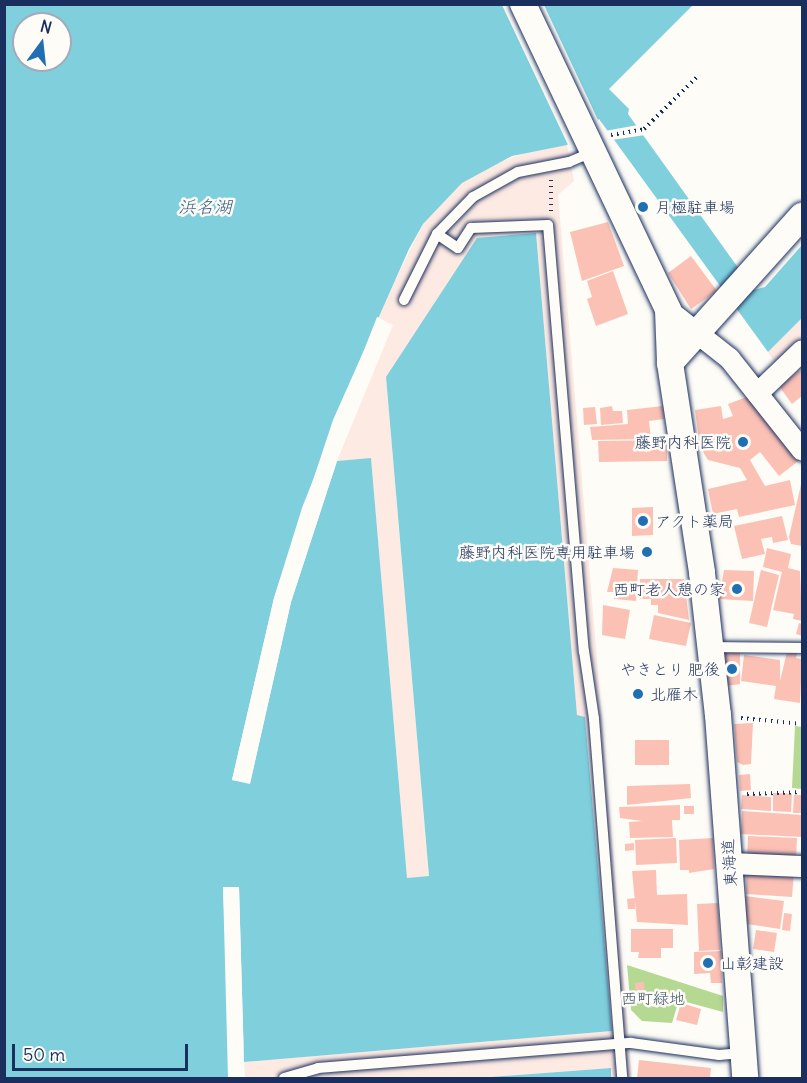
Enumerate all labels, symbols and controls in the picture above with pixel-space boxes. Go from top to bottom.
north arrow [12,12,72,72]
text: N [38,15,54,38]
water label: 浜名湖 [178,196,232,218]
place label: 月極駐車場 [655,197,735,217]
marker: 月極駐車場 [636,200,650,214]
place label: 藤野内科医院 [635,432,731,452]
marker: 藤野内科医院 [736,435,750,449]
place label: アクト薬局 [655,511,735,531]
marker: アクト薬局 [636,514,650,528]
place label: 藤野内科医院専用駐車場 [459,542,635,562]
marker: 藤野内科医院専用駐車場 [640,545,654,559]
place label: 西町老人憩の家 [613,579,725,599]
marker: 西町老人憩の家 [730,582,744,596]
place label: やきとり 肥後 [620,659,720,679]
marker: やきとり 肥後 [725,662,739,676]
place label: 北雁木 [650,684,698,704]
marker: 北雁木 [631,687,645,701]
street label: 東海道 [718,838,740,888]
place label: 山彰建設 [720,953,784,973]
marker: 山彰建設 [701,956,715,970]
park label: 西町緑地 [621,988,685,1008]
scale bar [15,1032,190,1070]
text: 50 m [23,1043,65,1066]

